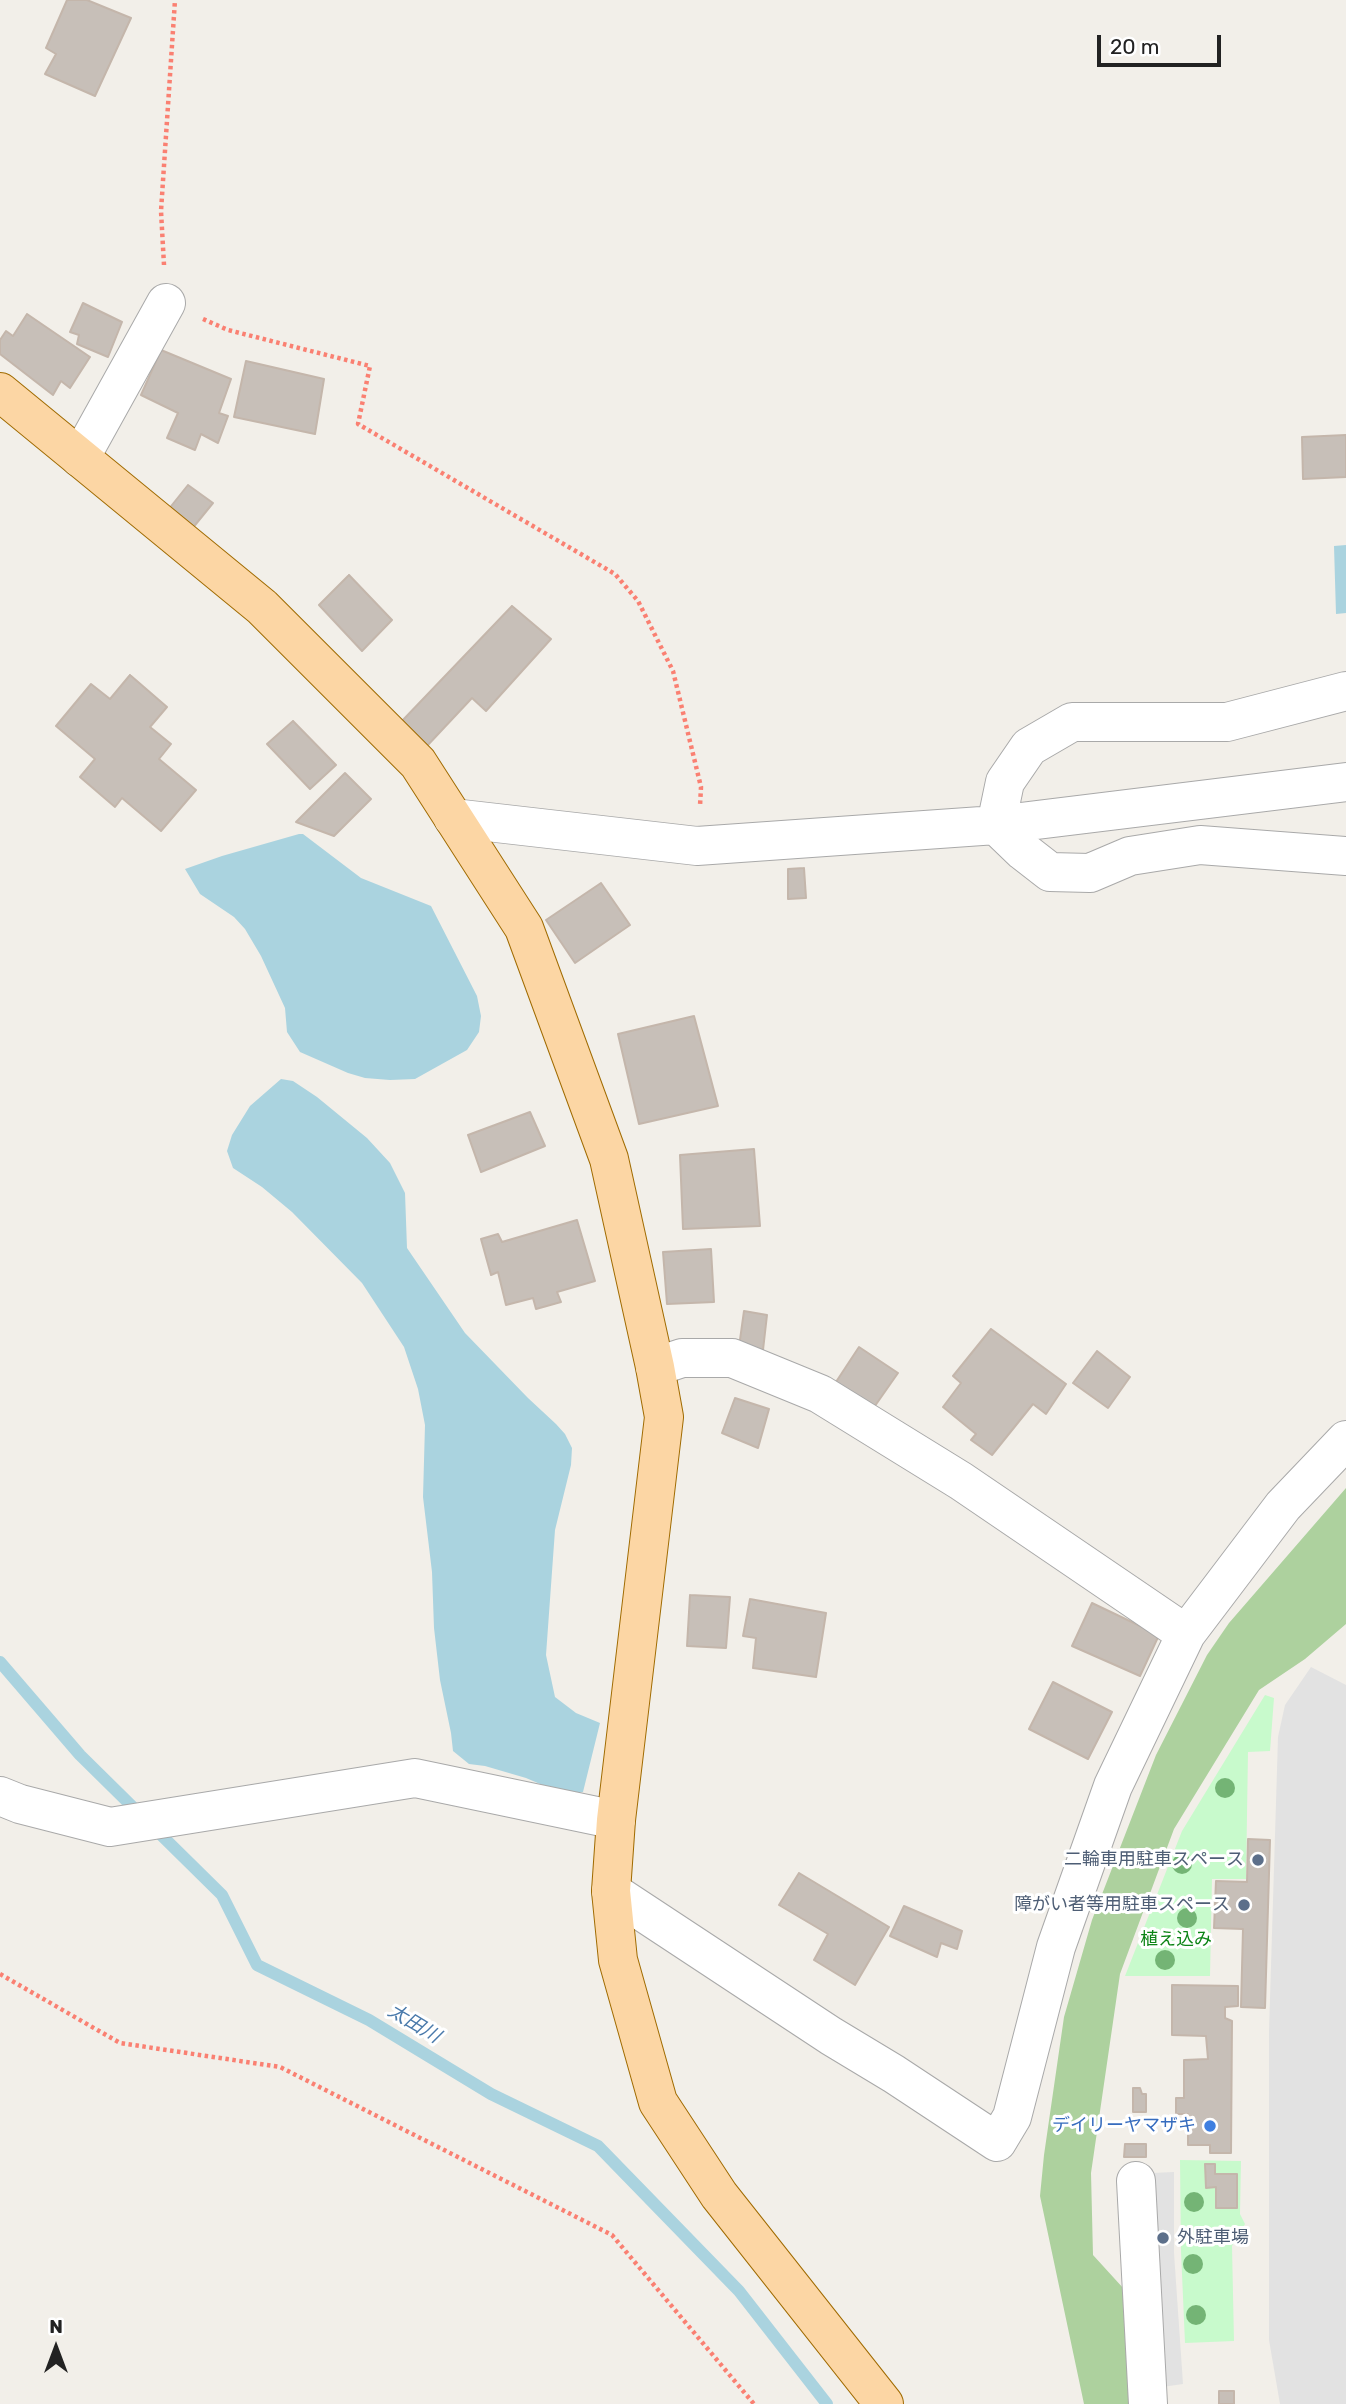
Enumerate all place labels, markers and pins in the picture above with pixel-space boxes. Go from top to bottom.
place label: 二輪車用駐車スペース [1064,1849,1244,1871]
marker: 二輪車用駐車スペース [1250,1852,1266,1868]
place label: 障がい者等用駐車スペース [1014,1894,1230,1916]
marker: 障がい者等用駐車スペース [1236,1897,1252,1913]
place label: デイリーヤマザキ [1052,2115,1196,2137]
marker: デイリーヤマザキ [1202,2118,1218,2134]
place label: 外駐車場 [1177,2227,1249,2249]
marker: 外駐車場 [1155,2230,1171,2246]

